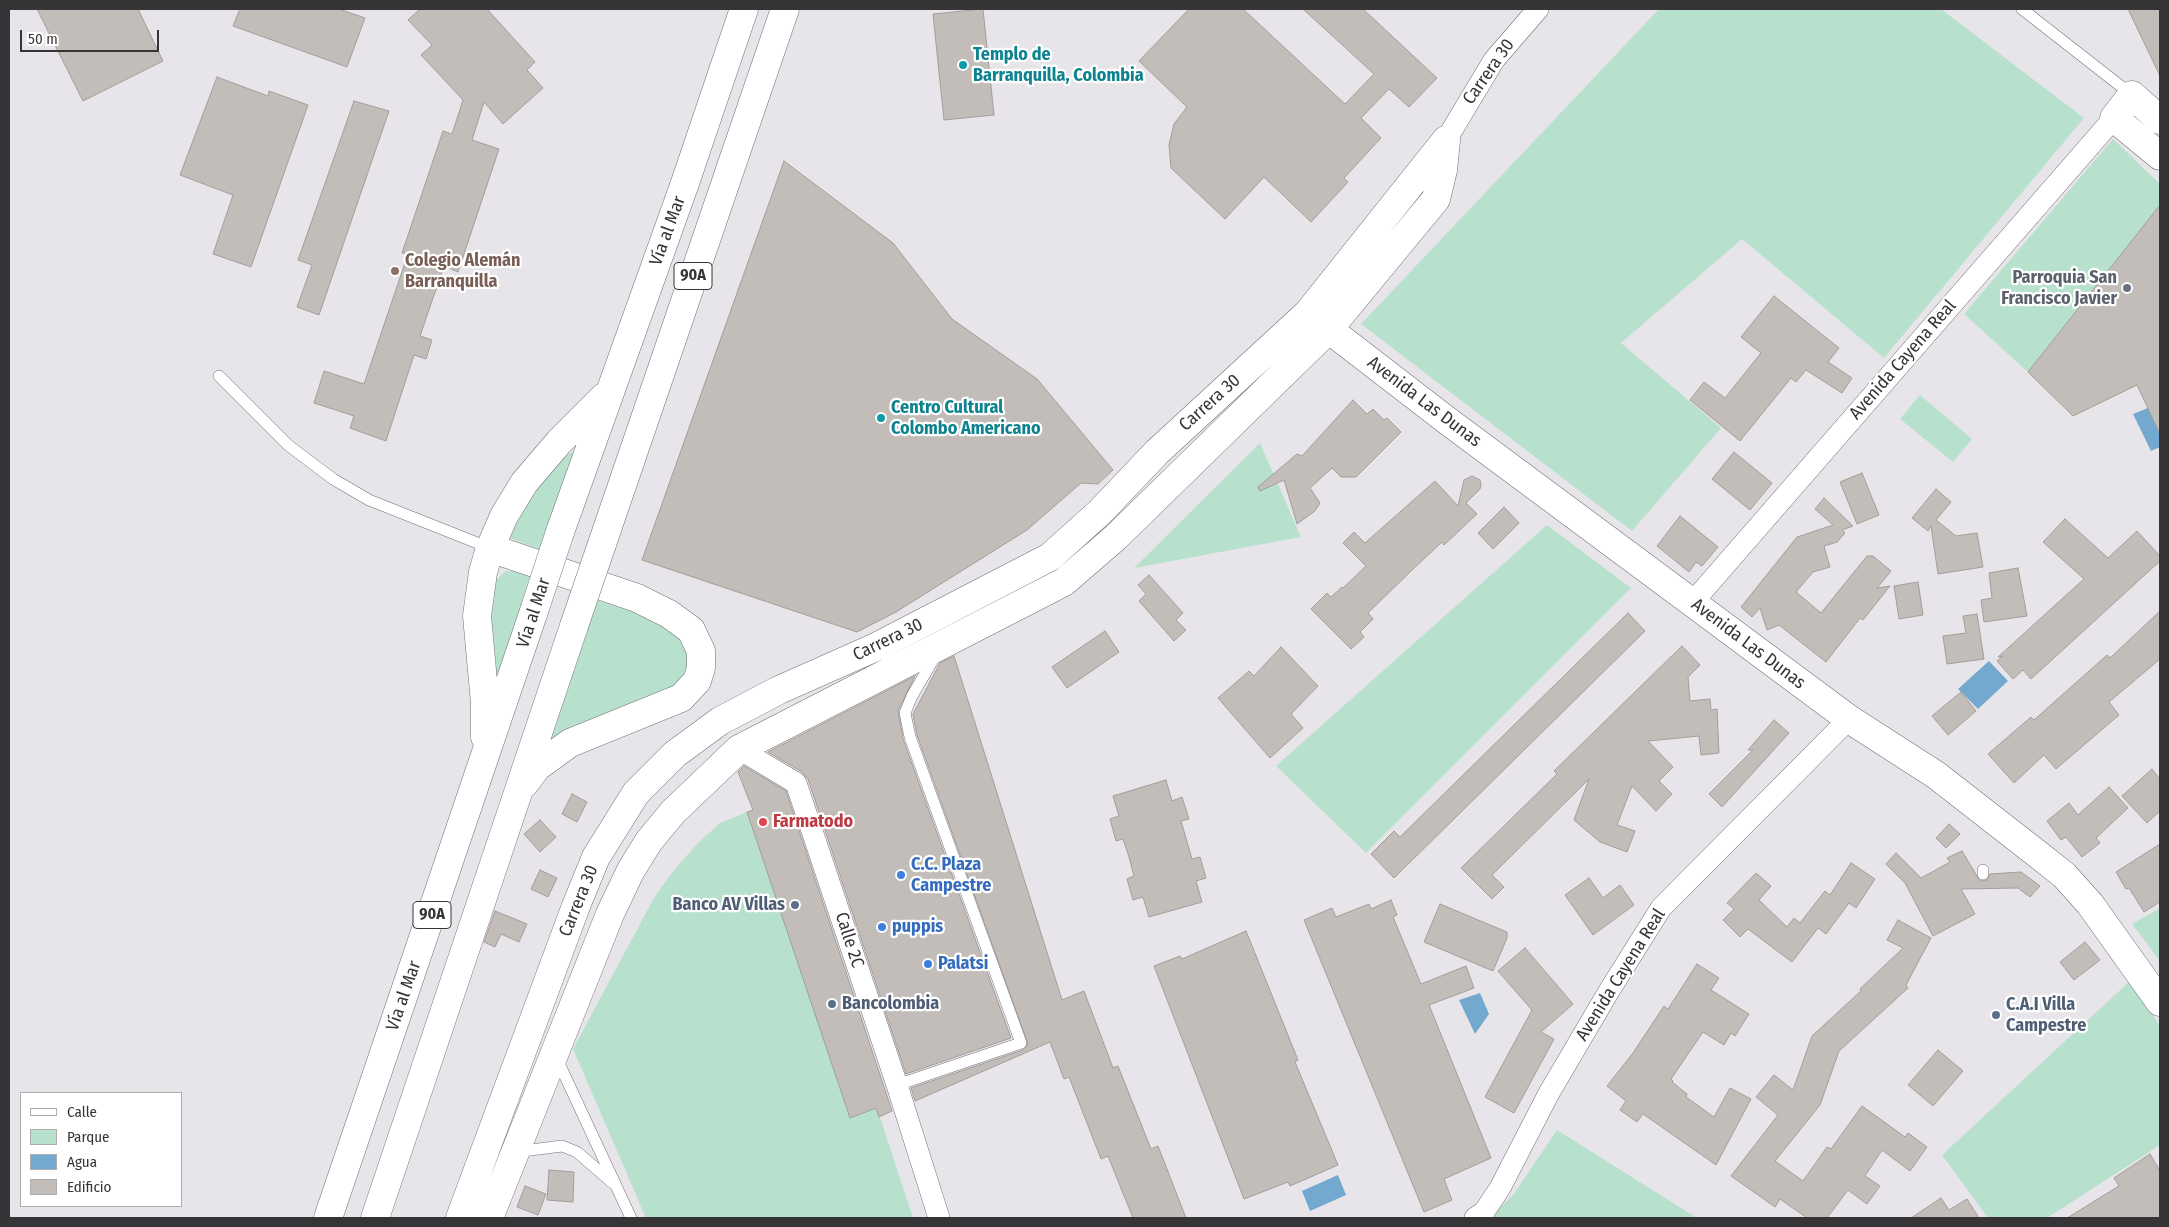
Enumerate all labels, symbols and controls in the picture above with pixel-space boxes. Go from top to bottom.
scale bar [22,20,161,52]
text: 50 m [28,30,58,48]
street label: Carrera 30 [1459,35,1519,109]
place label: Templo de Barranquilla, Colombia [973,44,1144,86]
marker: Templo de Barranquilla, Colombia [957,59,969,71]
street label: Vía al Mar [645,193,691,269]
place label: Colegio Alemán Barranquilla [405,250,520,292]
road number: 90A [674,262,712,290]
marker: Colegio Alemán Barranquilla [389,265,401,277]
place label: Parroquia San Francisco Javier [2001,267,2117,310]
marker: Parroquia San Francisco Javier [2121,282,2133,294]
street label: Avenida Cayena Real [1845,296,1961,424]
street label: Avenida Las Dunas [1363,352,1485,452]
street label: Carrera 30 [1175,370,1245,436]
place label: Centro Cultural Colombo Americano [891,397,1041,439]
marker: Centro Cultural Colombo Americano [875,412,887,424]
street label: Vía al Mar [513,575,555,651]
street label: Avenida Las Dunas [1687,594,1809,694]
street label: Carrera 30 [850,614,926,666]
place label: Farmatodo [773,811,853,833]
marker: Farmatodo [757,816,769,828]
place label: C.C. Plaza Campestre [911,854,991,896]
street label: Carrera 30 [555,862,603,940]
marker: C.C. Plaza Campestre [895,869,907,881]
place label: Banco AV Villas [672,894,785,916]
marker: Banco AV Villas [789,899,801,911]
road number: 90A [413,902,451,928]
street label: Avenida Cayena Real [1572,905,1670,1045]
street label: Calle 2C [830,910,868,970]
place label: puppis [892,916,943,938]
marker: puppis [876,921,888,933]
place label: Palatsi [938,953,988,975]
street label: Vía al Mar [382,958,426,1034]
marker: Palatsi [922,958,934,970]
place label: Bancolombia [842,993,939,1015]
place label: C.A.I Villa Campestre [2006,994,2086,1036]
marker: Bancolombia [826,998,838,1010]
marker: C.A.I Villa Campestre [1990,1009,2002,1021]
legend [20,1092,182,1207]
text: Calle [67,1103,97,1121]
text: Parque [67,1128,110,1146]
text: Agua [67,1153,97,1171]
text: Edificio [67,1178,112,1196]

